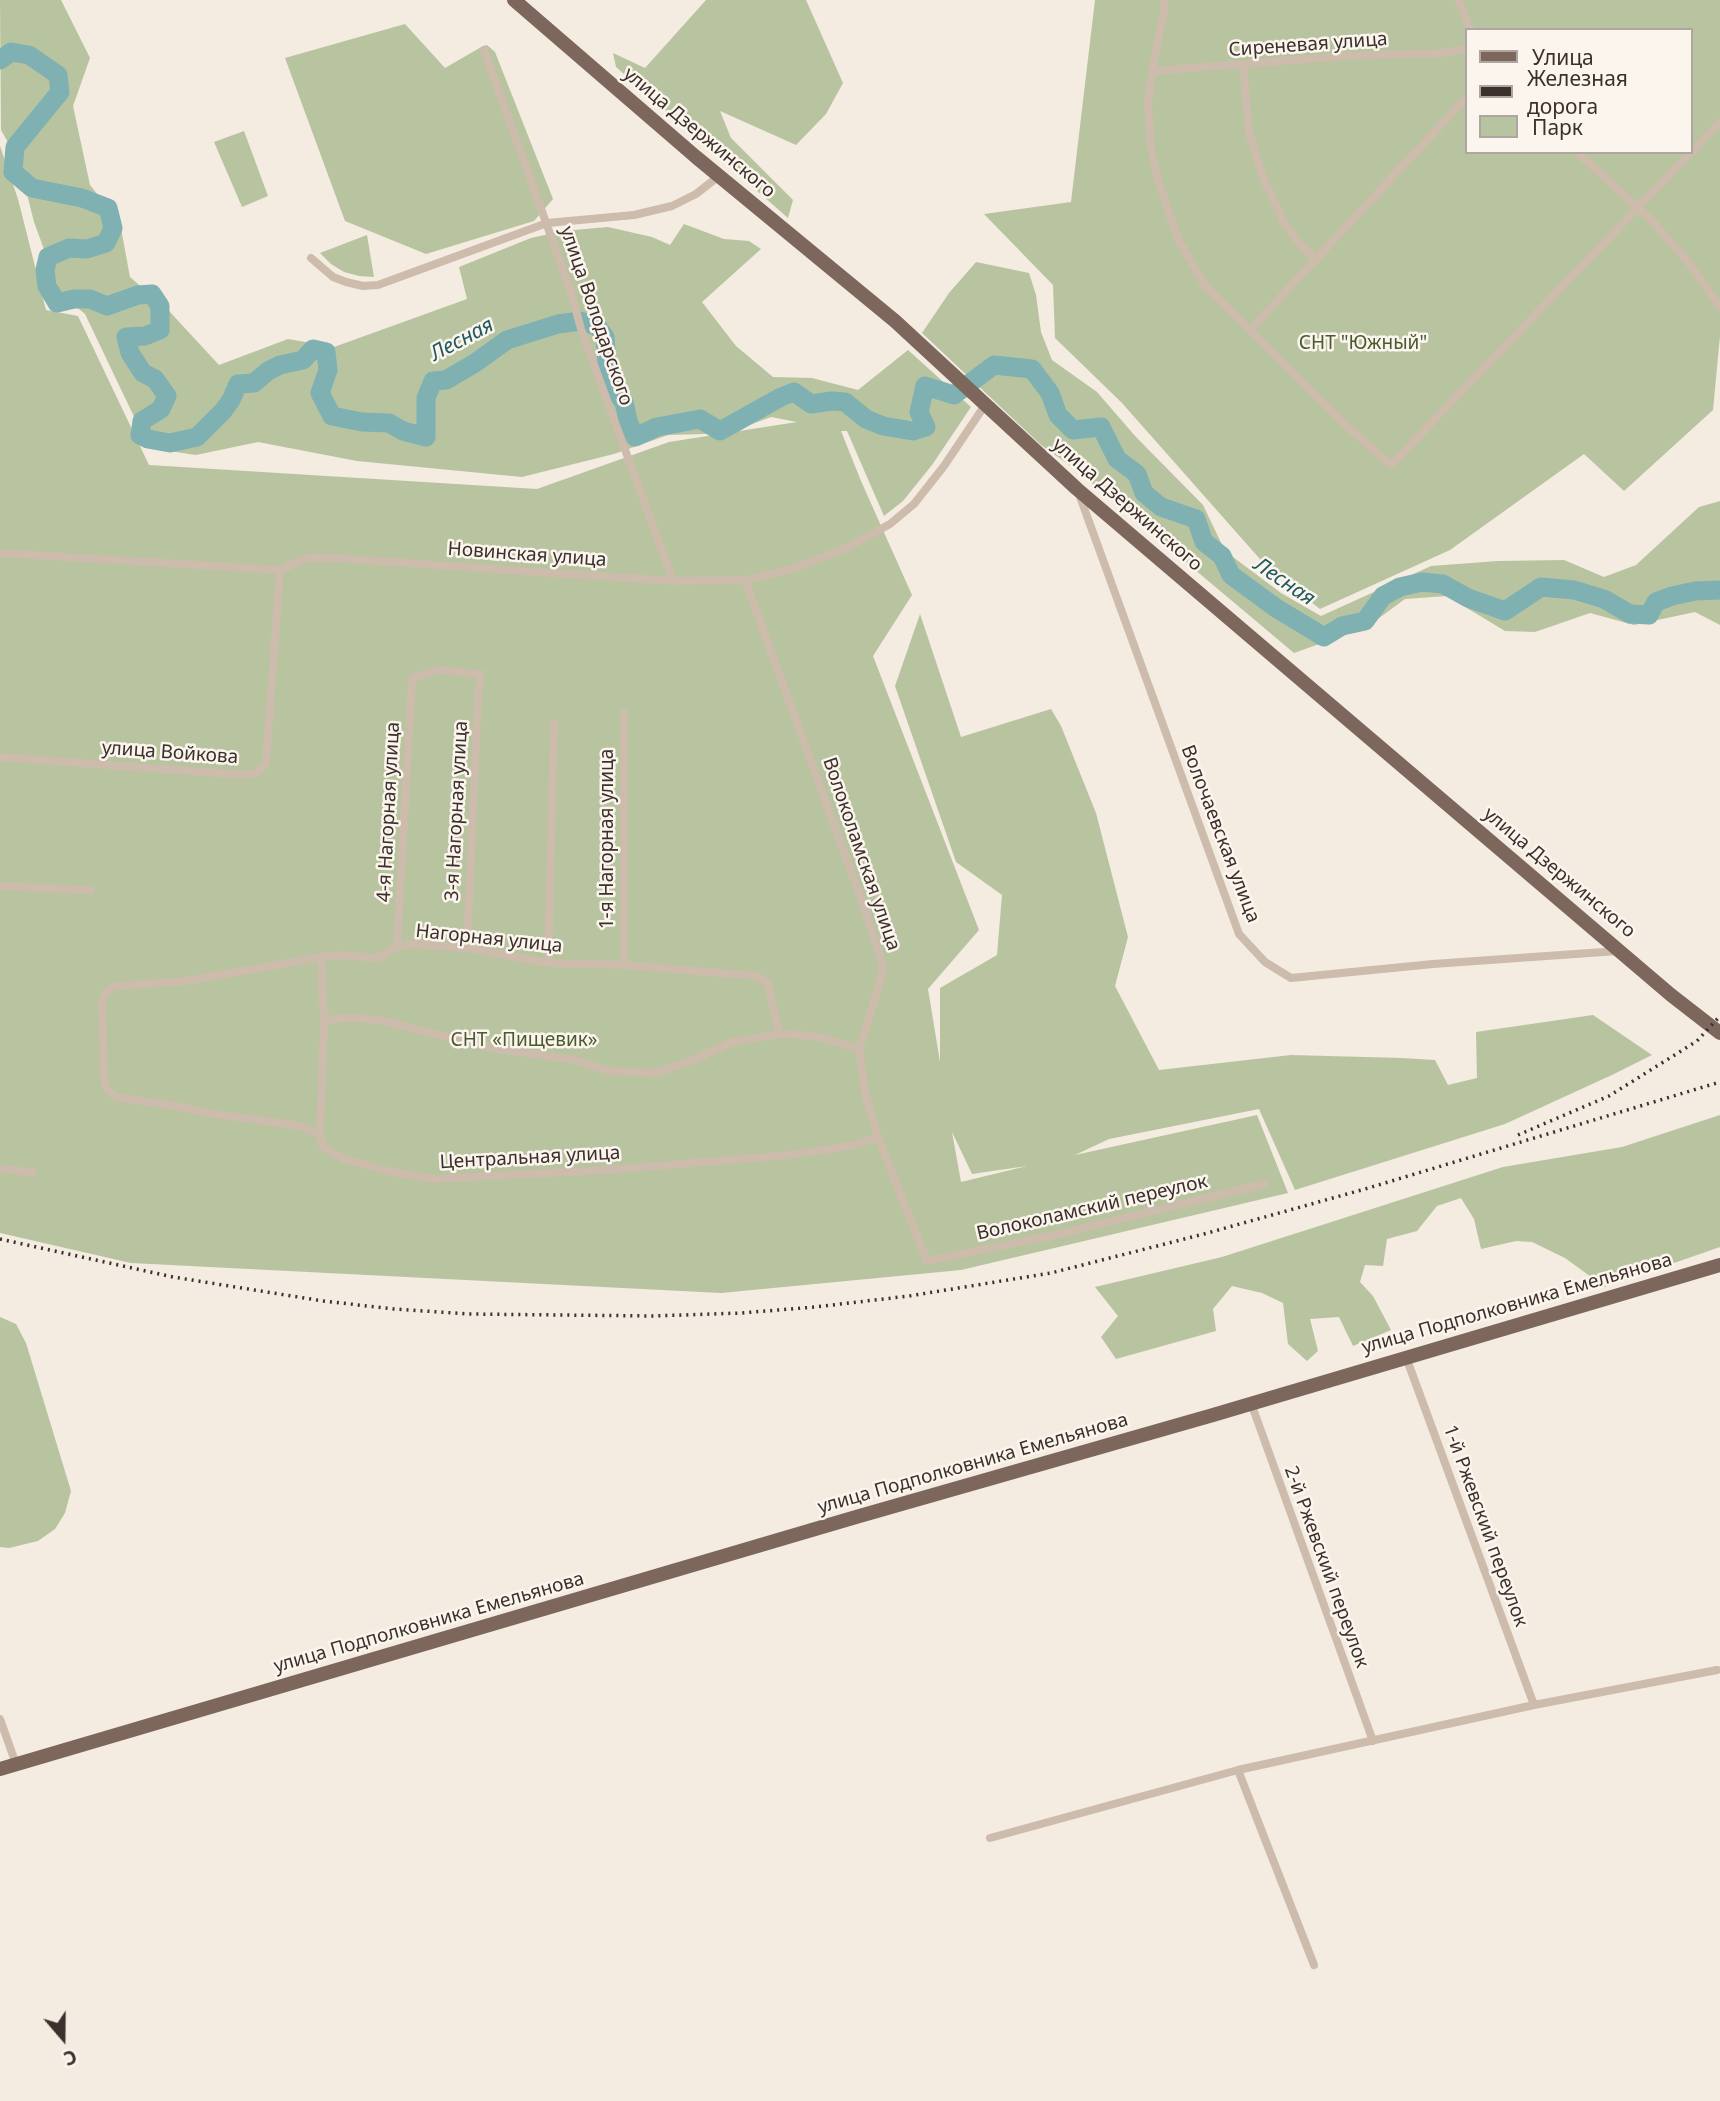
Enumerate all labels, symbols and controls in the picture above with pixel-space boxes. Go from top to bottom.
street label: Сиреневая улица [1228,28,1388,62]
legend [1464,28,1692,154]
text: Улица [1532,43,1594,71]
street label: улица Дзержинского [618,63,780,203]
text: Железная дорога [1527,64,1628,120]
text: Парк [1532,113,1583,141]
street label: улица Володарского [555,223,637,409]
water label: Лесная [426,313,498,367]
park label: СНТ "Южный" [1299,333,1427,355]
street label: улица Дзержинского [1047,434,1207,576]
street label: Новинская улица [447,538,607,572]
water label: Лесная [1249,552,1319,612]
street label: 3-я Нагорная улица [441,720,473,902]
street label: 4-я Нагорная улица [373,721,405,903]
street label: улица Войкова [101,737,239,769]
street label: Волочаевская улица [1176,742,1264,926]
street label: 1-я Нагорная улица [597,749,619,929]
street label: Волоколамская улица [817,754,905,954]
street label: улица Дзержинского [1478,803,1640,943]
street label: Нагорная улица [414,920,564,958]
park label: СНТ «Пищевик» [451,1030,597,1052]
street label: Центральная улица [439,1142,621,1174]
street label: Волоколамский переулок [974,1170,1210,1246]
street label: улица Подполковника Емельянова [1359,1249,1675,1359]
street label: улица Подполковника Емельянова [815,1409,1131,1519]
street label: 1-й Ржевский переулок [1438,1422,1532,1630]
street label: 2-й Ржевский переулок [1279,1463,1373,1671]
street label: улица Подполковника Емельянова [271,1568,587,1678]
north arrow [28,2003,98,2073]
text: С [60,2043,80,2072]

